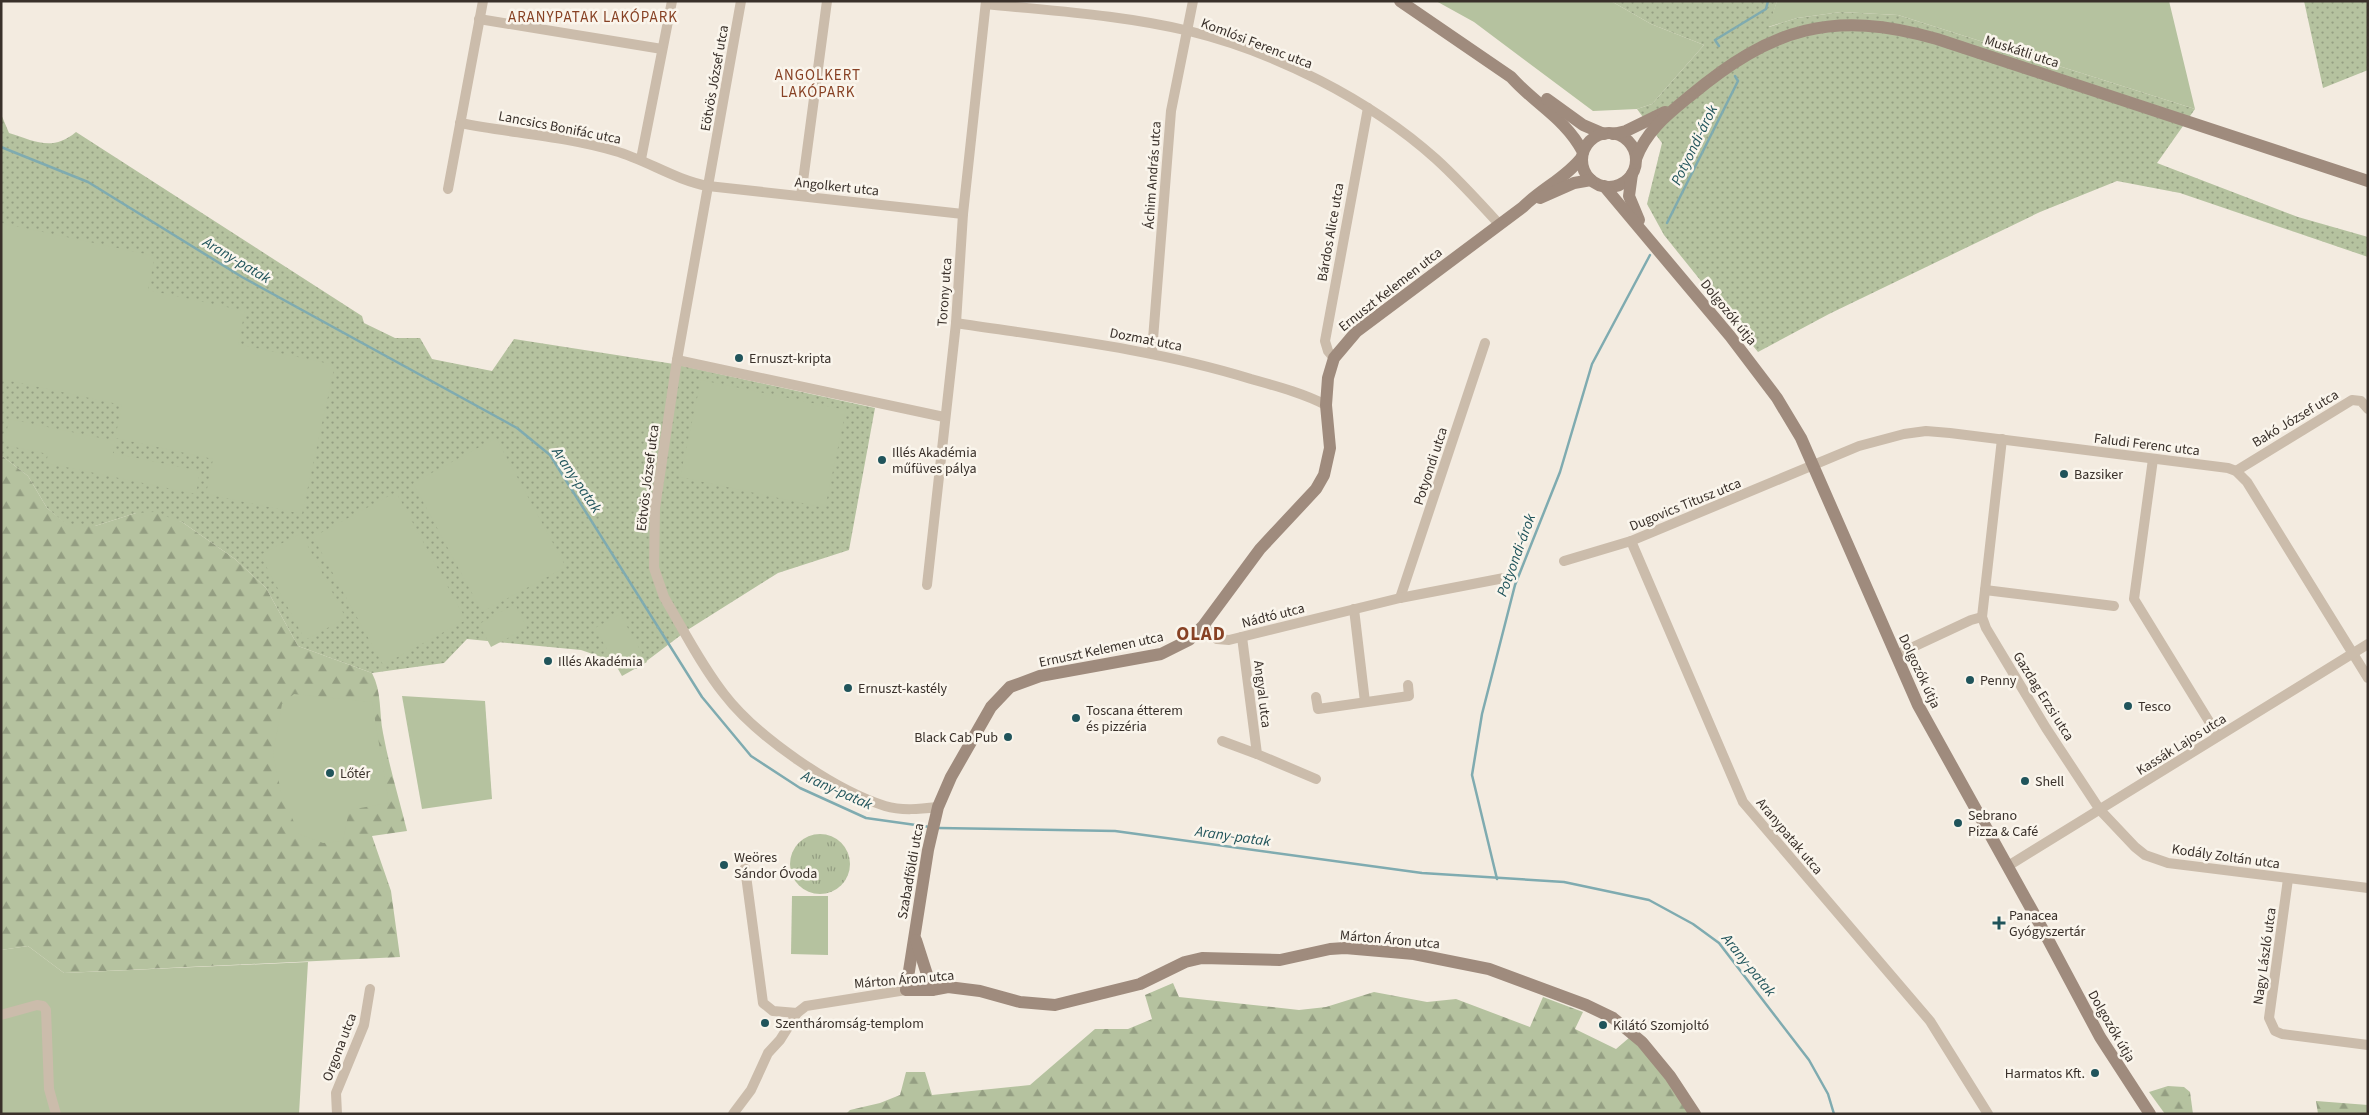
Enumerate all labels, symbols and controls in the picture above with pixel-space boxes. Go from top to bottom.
district label: ARANYPATAK LAKÓPARK [508,7,678,28]
street label: Komlósi Ferenc utca [1198,13,1315,74]
street label: Eötvös József utca [696,24,734,133]
street label: Muskátli utca [1982,30,2062,73]
district label: ANGOLKERT LAKÓPARK [775,65,861,103]
water label: Potyondi-árok [1666,101,1723,189]
street label: Lancsics Bonifác utca [497,106,623,150]
street label: Áchim András utca [1139,120,1167,230]
street label: Angolkert utca [794,173,880,201]
street label: Bárdos Alice utca [1312,181,1350,283]
water label: Arany-patak [198,231,275,289]
street label: Ernuszt Kelemen utca [1335,243,1447,337]
street label: Torony utca [933,257,957,327]
street label: Dolgozók útja [1695,275,1761,350]
street label: Dozmat utca [1108,323,1184,357]
place label: Ernuszt-kripta [749,349,831,369]
marker: Ernuszt-kripta [733,352,745,364]
street label: Bakó József utca [2249,385,2343,453]
street label: Eötvös József utca [632,424,664,533]
street label: Potyondi utca [1409,425,1453,508]
street label: Faludi Ferenc utca [2093,429,2201,461]
water label: Arany-patak [546,442,607,518]
place label: Illés Akadémia műfüves pálya [892,443,977,479]
marker: Illés Akadémia műfüves pálya [876,454,888,466]
place label: Bazsiker [2074,465,2123,485]
marker: Bazsiker [2058,468,2070,480]
street label: Dugovics Titusz utca [1626,473,1744,536]
water label: Potyondi-árok [1492,510,1541,600]
street label: Nádtó utca [1240,598,1307,633]
district label: OLAD [1176,621,1226,648]
street label: Ernuszt Kelemen utca [1037,627,1165,673]
street label: Dolgozók útja [1893,631,1945,712]
street label: Gazdag Erzsi utca [2008,648,2079,745]
place label: Illés Akadémia [558,652,643,672]
marker: Illés Akadémia [542,655,554,667]
street label: Angyal utca [1248,659,1276,729]
place label: Penny [1980,671,2017,691]
marker: Penny [1964,674,1976,686]
place label: Ernuszt-kastély [858,679,948,699]
marker: Ernuszt-kastély [842,682,854,694]
place label: Tesco [2138,697,2171,717]
marker: Tesco [2122,700,2134,712]
place label: Toscana étterem és pizzéria [1086,701,1183,737]
street label: Kassák Lajos utca [2133,709,2230,781]
marker: Toscana étterem és pizzéria [1070,712,1082,724]
place label: Black Cab Pub [914,728,998,748]
marker: Black Cab Pub [1002,731,1014,743]
place label: Lőtér [340,764,370,784]
water label: Arany-patak [797,765,876,816]
marker: Lőtér [324,767,336,779]
place label: Shell [2035,772,2065,792]
marker: Shell [2019,775,2031,787]
street label: Aranypatak utca [1751,794,1827,879]
place label: Sebrano Pizza & Café [1968,806,2038,842]
marker: Sebrano Pizza & Café [1952,817,1964,829]
water label: Arany-patak [1193,821,1273,852]
street label: Szabadföldi utca [893,822,929,921]
street label: Kodály Zoltán utca [2170,839,2281,874]
place label: Weöres Sándor Óvoda [734,848,817,884]
marker: Weöres Sándor Óvoda [718,859,730,871]
place label: Panacea Gyógyszertár [2009,906,2085,942]
street label: Nagy László utca [2248,906,2282,1006]
marker: Panacea Gyógyszertár [1993,917,2005,929]
street label: Márton Áron utca [1339,926,1441,954]
water label: Arany-patak [1716,929,1781,1002]
street label: Márton Áron utca [853,966,955,994]
street label: Dolgozók útja [2082,987,2140,1066]
street label: Orgona utca [318,1010,362,1084]
place label: Szentháromság-templom [775,1014,924,1034]
place label: Kilátó Szomjoltó [1613,1016,1709,1036]
marker: Szentháromság-templom [759,1017,771,1029]
marker: Kilátó Szomjoltó [1597,1019,1609,1031]
place label: Harmatos Kft. [2005,1064,2085,1084]
marker: Harmatos Kft. [2089,1067,2101,1079]

